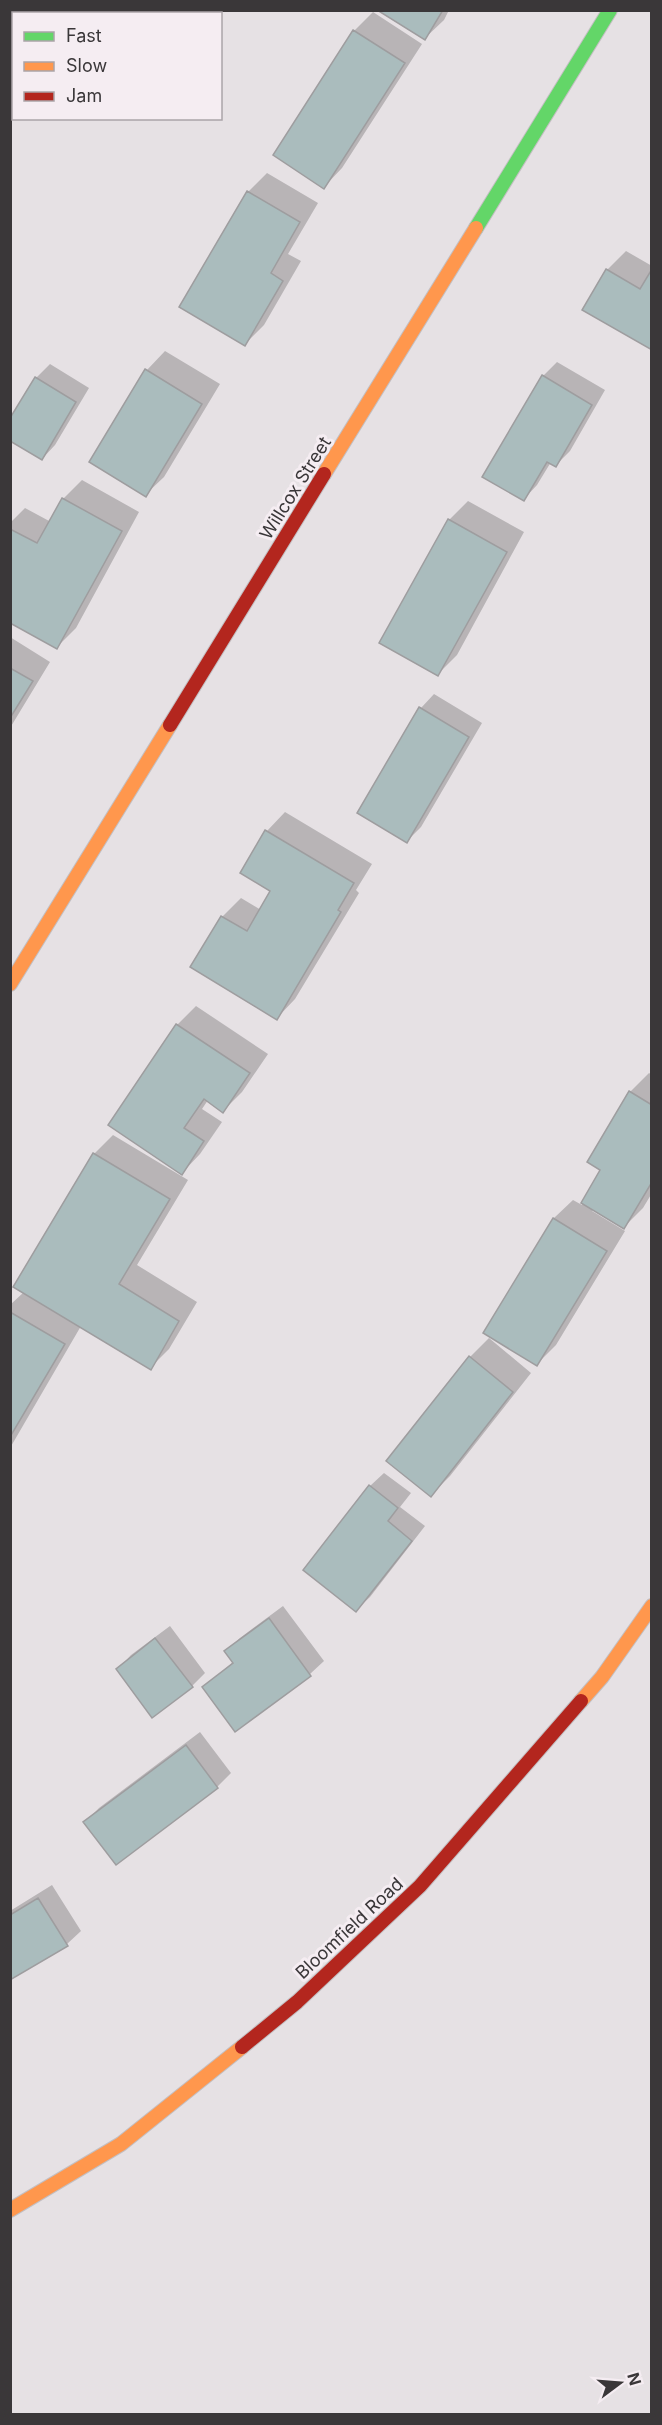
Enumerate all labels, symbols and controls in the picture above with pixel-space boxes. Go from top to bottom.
legend [12,12,222,120]
text: Fast [66,25,102,46]
text: Slow [66,55,107,76]
text: Jam [66,85,102,106]
street label: Willcox Street [255,433,335,543]
street label: Bloomfield Road [291,1873,407,1983]
north arrow [590,2353,650,2413]
text: N [623,2370,646,2387]

